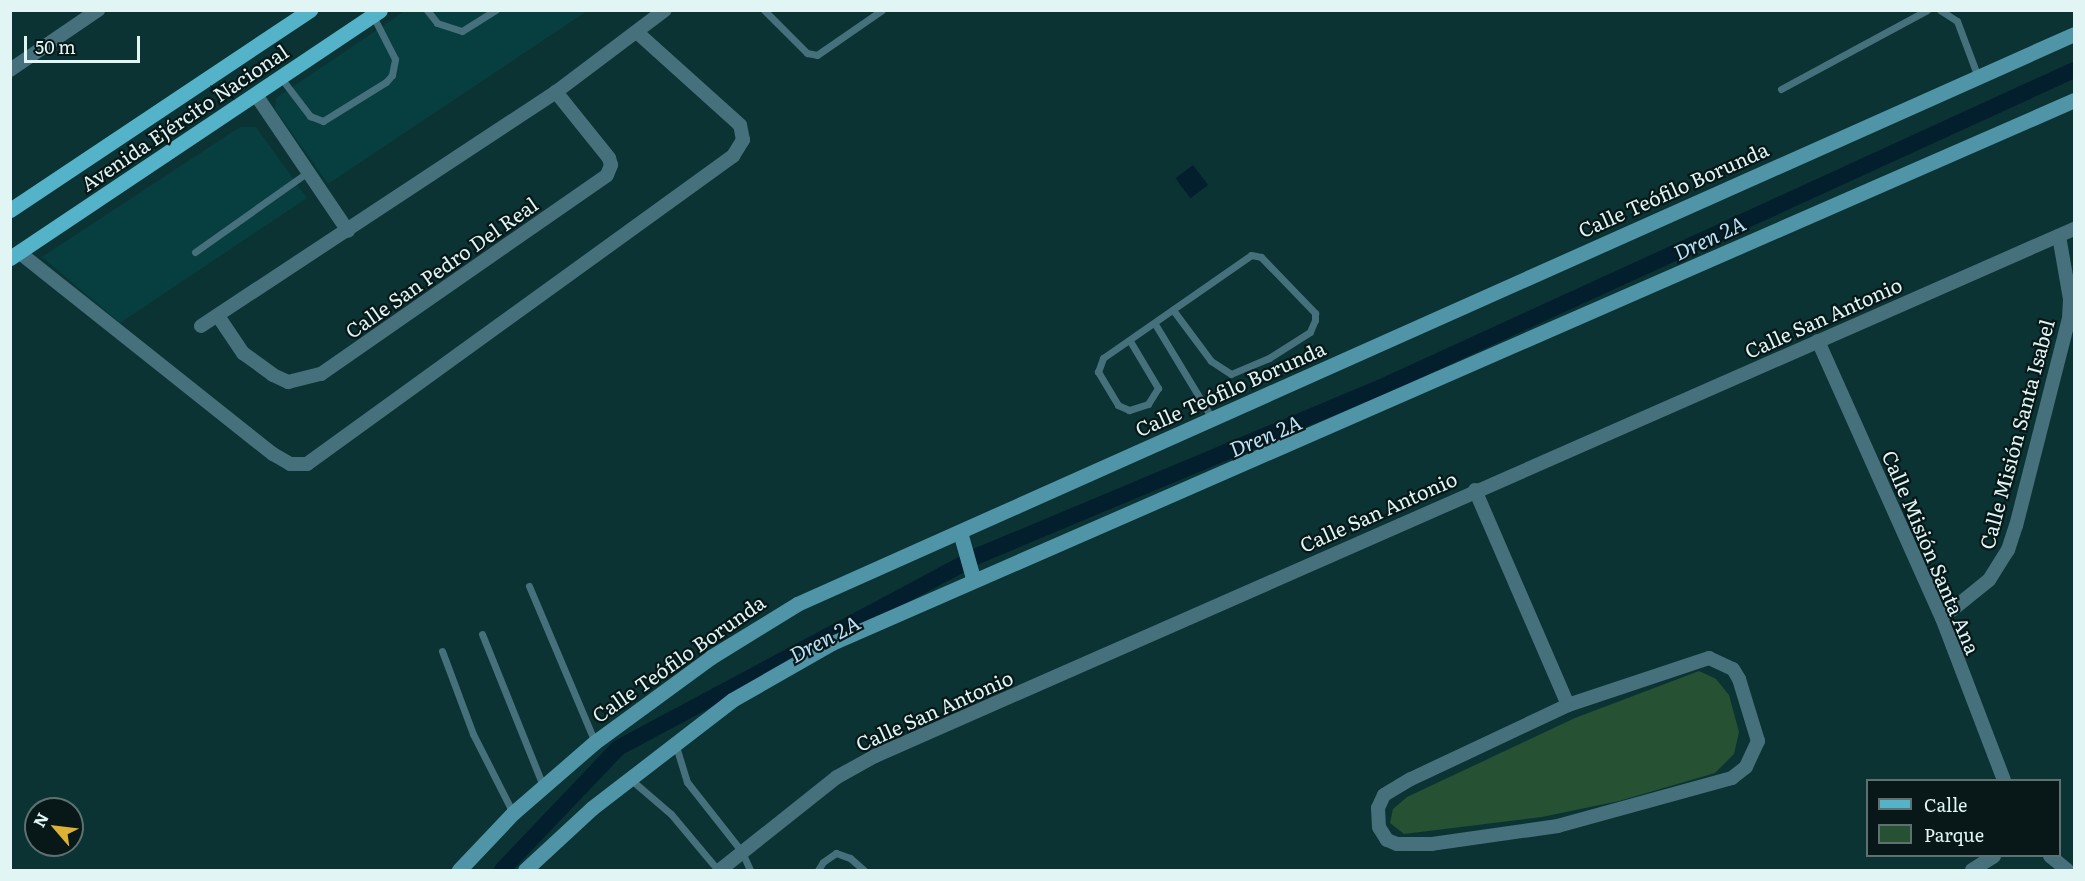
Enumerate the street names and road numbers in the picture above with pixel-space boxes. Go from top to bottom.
street label: Avenida Ejército Nacional [76,39,292,195]
street label: Calle Teófilo Borunda [1574,136,1772,242]
street label: Calle San Pedro Del Real [340,191,542,343]
street label: Calle San Antonio [1741,272,1905,362]
street label: Calle Misión Santa Isabel [1974,316,2058,552]
street label: Calle Teófilo Borunda [1131,335,1329,441]
street label: Calle Misión Santa Ana [1878,446,1986,658]
street label: Calle San Antonio [1296,466,1460,556]
street label: Calle Teófilo Borunda [587,589,769,727]
street label: Calle San Antonio [852,665,1016,755]

